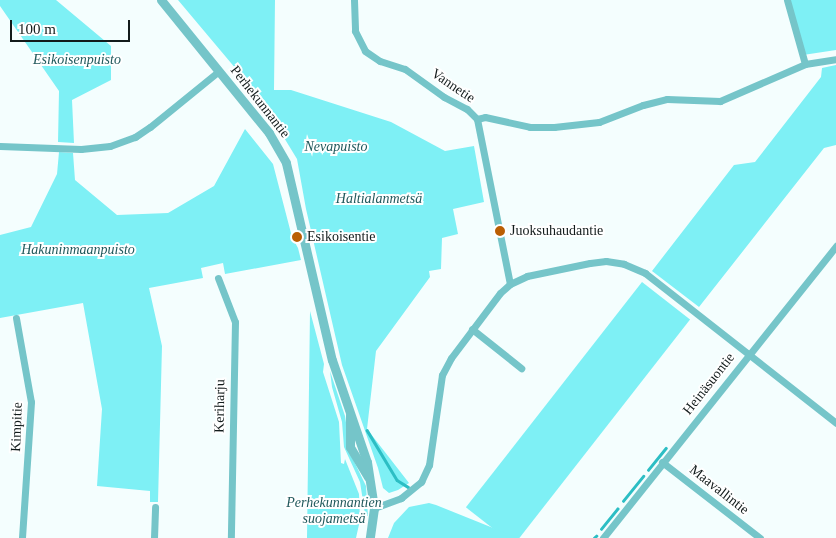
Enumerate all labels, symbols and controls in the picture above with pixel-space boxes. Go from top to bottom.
scale bar [12,10,132,42]
text: 100 m [18,21,56,37]
park label: Esikoisenpuisto [33,52,121,68]
street label: Perhekunnantie [227,63,293,141]
street label: Vannetie [428,65,478,107]
park label: Nevapuisto [305,139,367,155]
park label: Haltialanmetsä [336,191,422,207]
place label: Juoksuhaudantie [510,223,603,239]
marker: Juoksuhaudantie [494,225,506,237]
place label: Esikoisentie [307,229,375,245]
marker: Esikoisentie [291,231,303,243]
park label: Hakuninmaanpuisto [21,242,135,258]
street label: Heinäsuontie [680,350,738,418]
street label: Keriharju [211,379,229,433]
street label: Kimpitie [8,402,26,452]
street label: Maavallintie [686,462,752,518]
park label: Perhekunnantien suojametsä [286,495,382,528]

